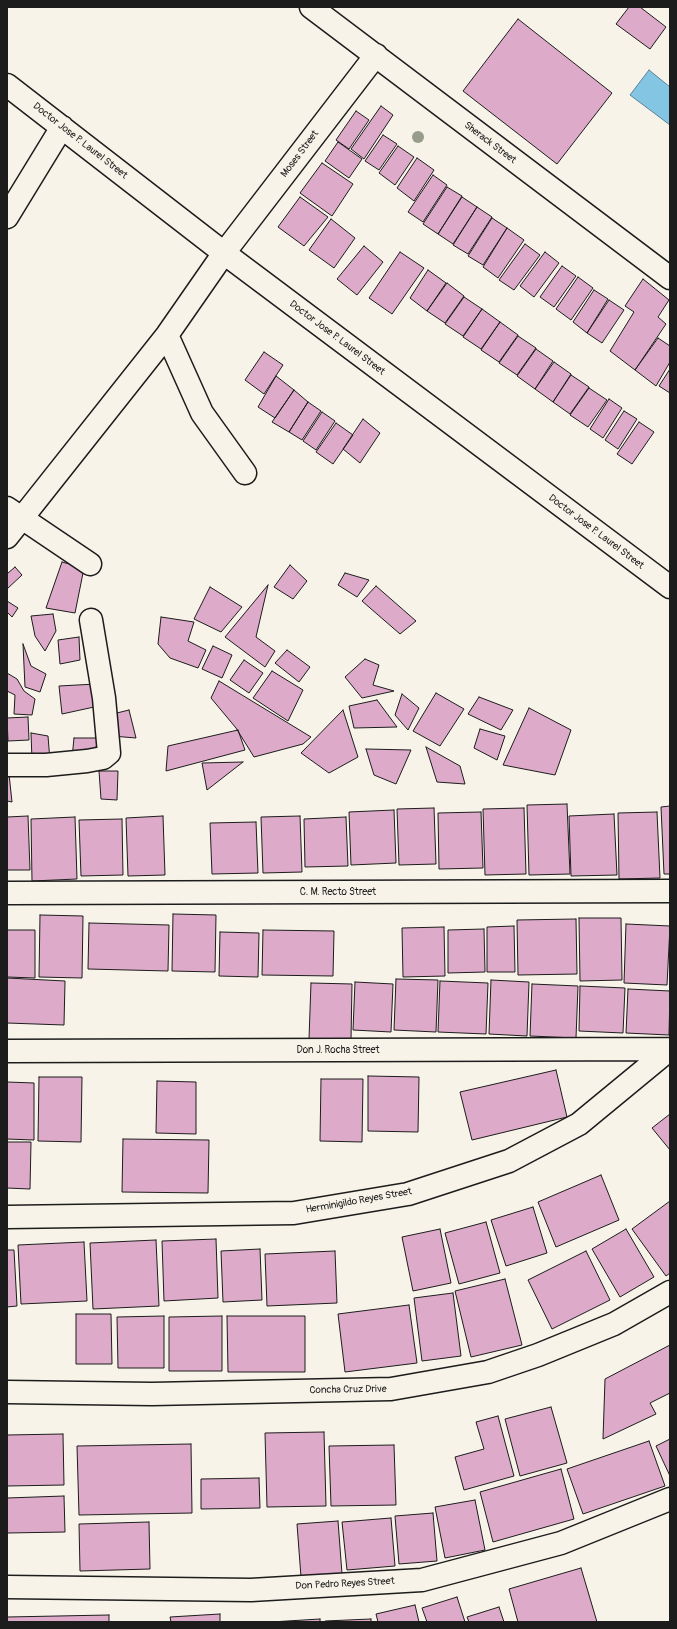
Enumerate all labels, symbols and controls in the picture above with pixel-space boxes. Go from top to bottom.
street label: Doctor Jose P. Laurel Street [30,100,130,182]
street label: Sherack Street [462,119,518,167]
street label: Moses Street [278,128,322,180]
street label: Doctor Jose P. Laurel Street [287,298,387,378]
street label: Doctor Jose P. Laurel Street [546,492,646,572]
street label: C. M. Recto Street [300,886,376,898]
street label: Don J. Rocha Street [297,1044,379,1056]
street label: Herminigildo Reyes Street [305,1186,413,1216]
street label: Concha Cruz Drive [309,1383,387,1397]
street label: Don Pedro Reyes Street [295,1575,395,1593]

